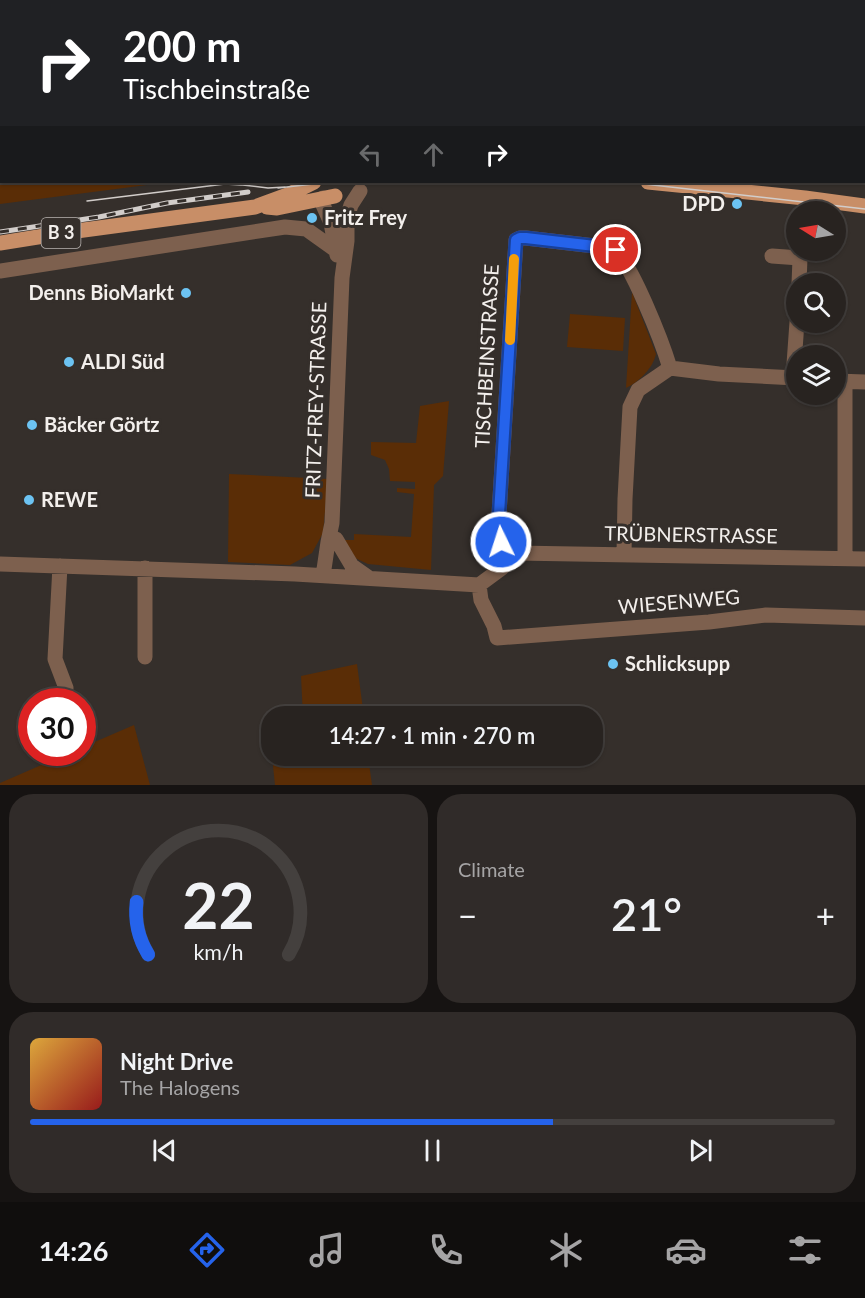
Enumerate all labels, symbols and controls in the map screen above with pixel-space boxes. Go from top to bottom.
text: 200 m [123,21,241,71]
icon: right [24,24,102,102]
text: Tischbeinstraße [123,72,310,105]
icon: left [354,138,387,171]
icon: ahead [417,138,450,171]
icon: right [480,138,513,171]
place label: DPD [682,191,725,215]
marker: DPD [730,197,744,211]
north arrow [786,201,846,261]
map controls [786,201,846,405]
place label: Fritz Frey [324,205,408,229]
marker: Fritz Frey [305,211,319,225]
road number: B 3 [42,218,80,248]
pin [590,224,641,275]
icon: arrive [599,233,632,266]
street label: TISCHBEINSTRASSE [469,263,503,449]
button: search [786,273,846,333]
place label: Denns BioMarkt [28,280,175,304]
marker: Denns BioMarkt [179,286,193,300]
street label: FRITZ-FREY-STRASSE [300,301,330,499]
button: layers [786,345,846,405]
place label: ALDI Süd [80,349,165,373]
marker: ALDI Süd [62,355,76,369]
place label: Bäcker Görtz [44,412,160,436]
marker: Bäcker Görtz [25,418,39,432]
place label: REWE [41,487,98,511]
marker: REWE [22,493,36,507]
position arrow [469,510,533,574]
street label: TRÜBNERSTRASSE [604,520,778,548]
street label: WIESENWEG [617,584,741,618]
place label: Schlicksupp [625,651,730,675]
marker: Schlicksupp [606,657,620,671]
speed limit sign: 30 [18,688,96,766]
text: 14:27 · 1 min · 270 m [329,722,535,749]
text: Climate [458,857,525,881]
text: 22 [182,867,255,942]
text: 21° [611,887,682,941]
text: − [458,895,477,935]
text: + [816,895,835,935]
text: km/h [193,940,244,966]
text: Night Drive [120,1048,233,1075]
text: The Halogens [120,1075,240,1099]
icon: previous [148,1134,181,1167]
icon: pause [416,1134,449,1167]
icon: next [684,1134,717,1167]
icon: directions [186,1229,228,1271]
icon: music [306,1229,348,1271]
icon: phone [425,1229,467,1271]
icon: climate [545,1229,587,1271]
icon: car [665,1229,707,1271]
icon: filters [784,1229,826,1271]
text: 14:26 [39,1234,108,1267]

